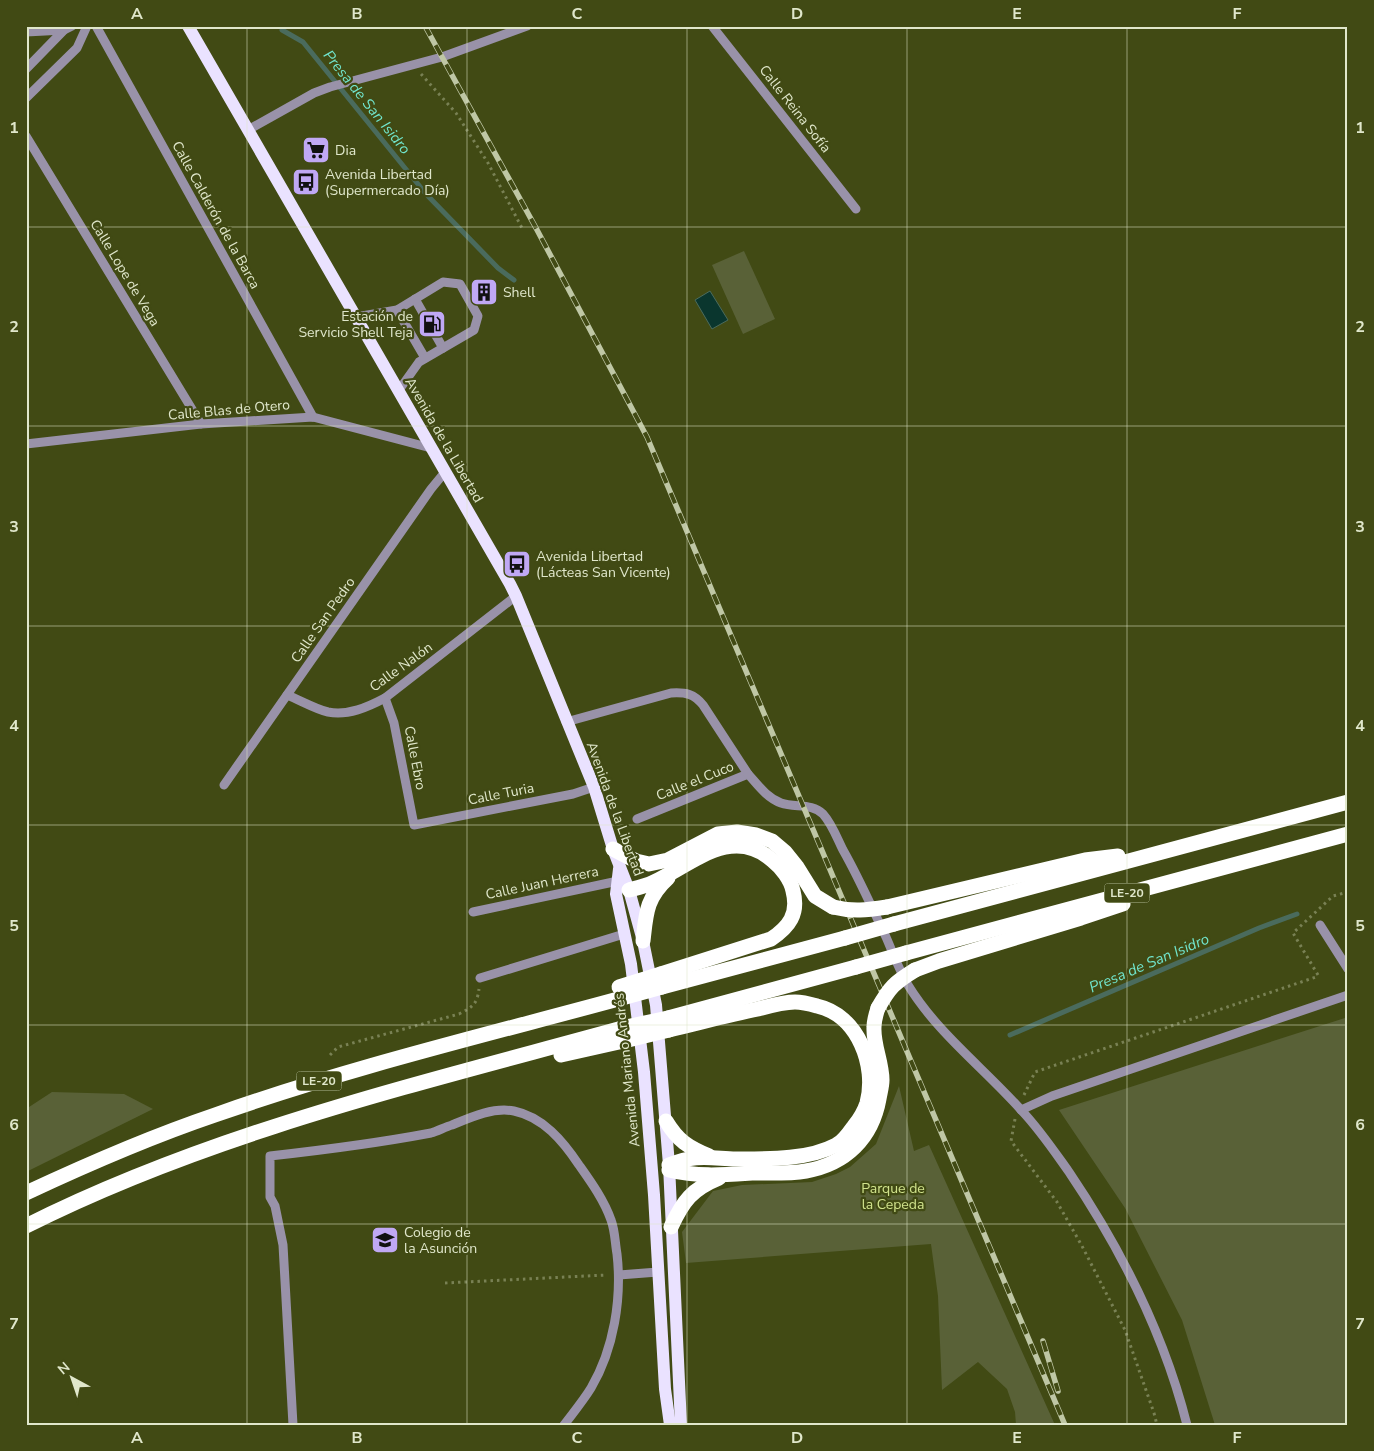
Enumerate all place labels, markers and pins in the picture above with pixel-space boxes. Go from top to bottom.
supermarket icon: Dia [301,135,331,165]
place label: Dia [335,141,356,160]
place label: Avenida Libertad (Supermercado Día) [325,165,450,200]
bus stop icon: Avenida Libertad (Supermercado Día) [291,167,321,197]
building icon: Shell [469,277,499,307]
place label: Shell [503,283,536,302]
place label: Estación de Servicio Shell Teja [299,307,413,342]
fuel station icon: Estación de Servicio Shell Teja [417,309,447,339]
place label: Avenida Libertad (Lácteas San Vicente) [536,547,671,582]
bus stop icon: Avenida Libertad (Lácteas San Vicente) [502,549,532,579]
place label: Colegio de la Asunción [404,1223,477,1258]
school or university icon: Colegio de la Asunción [370,1225,400,1255]

